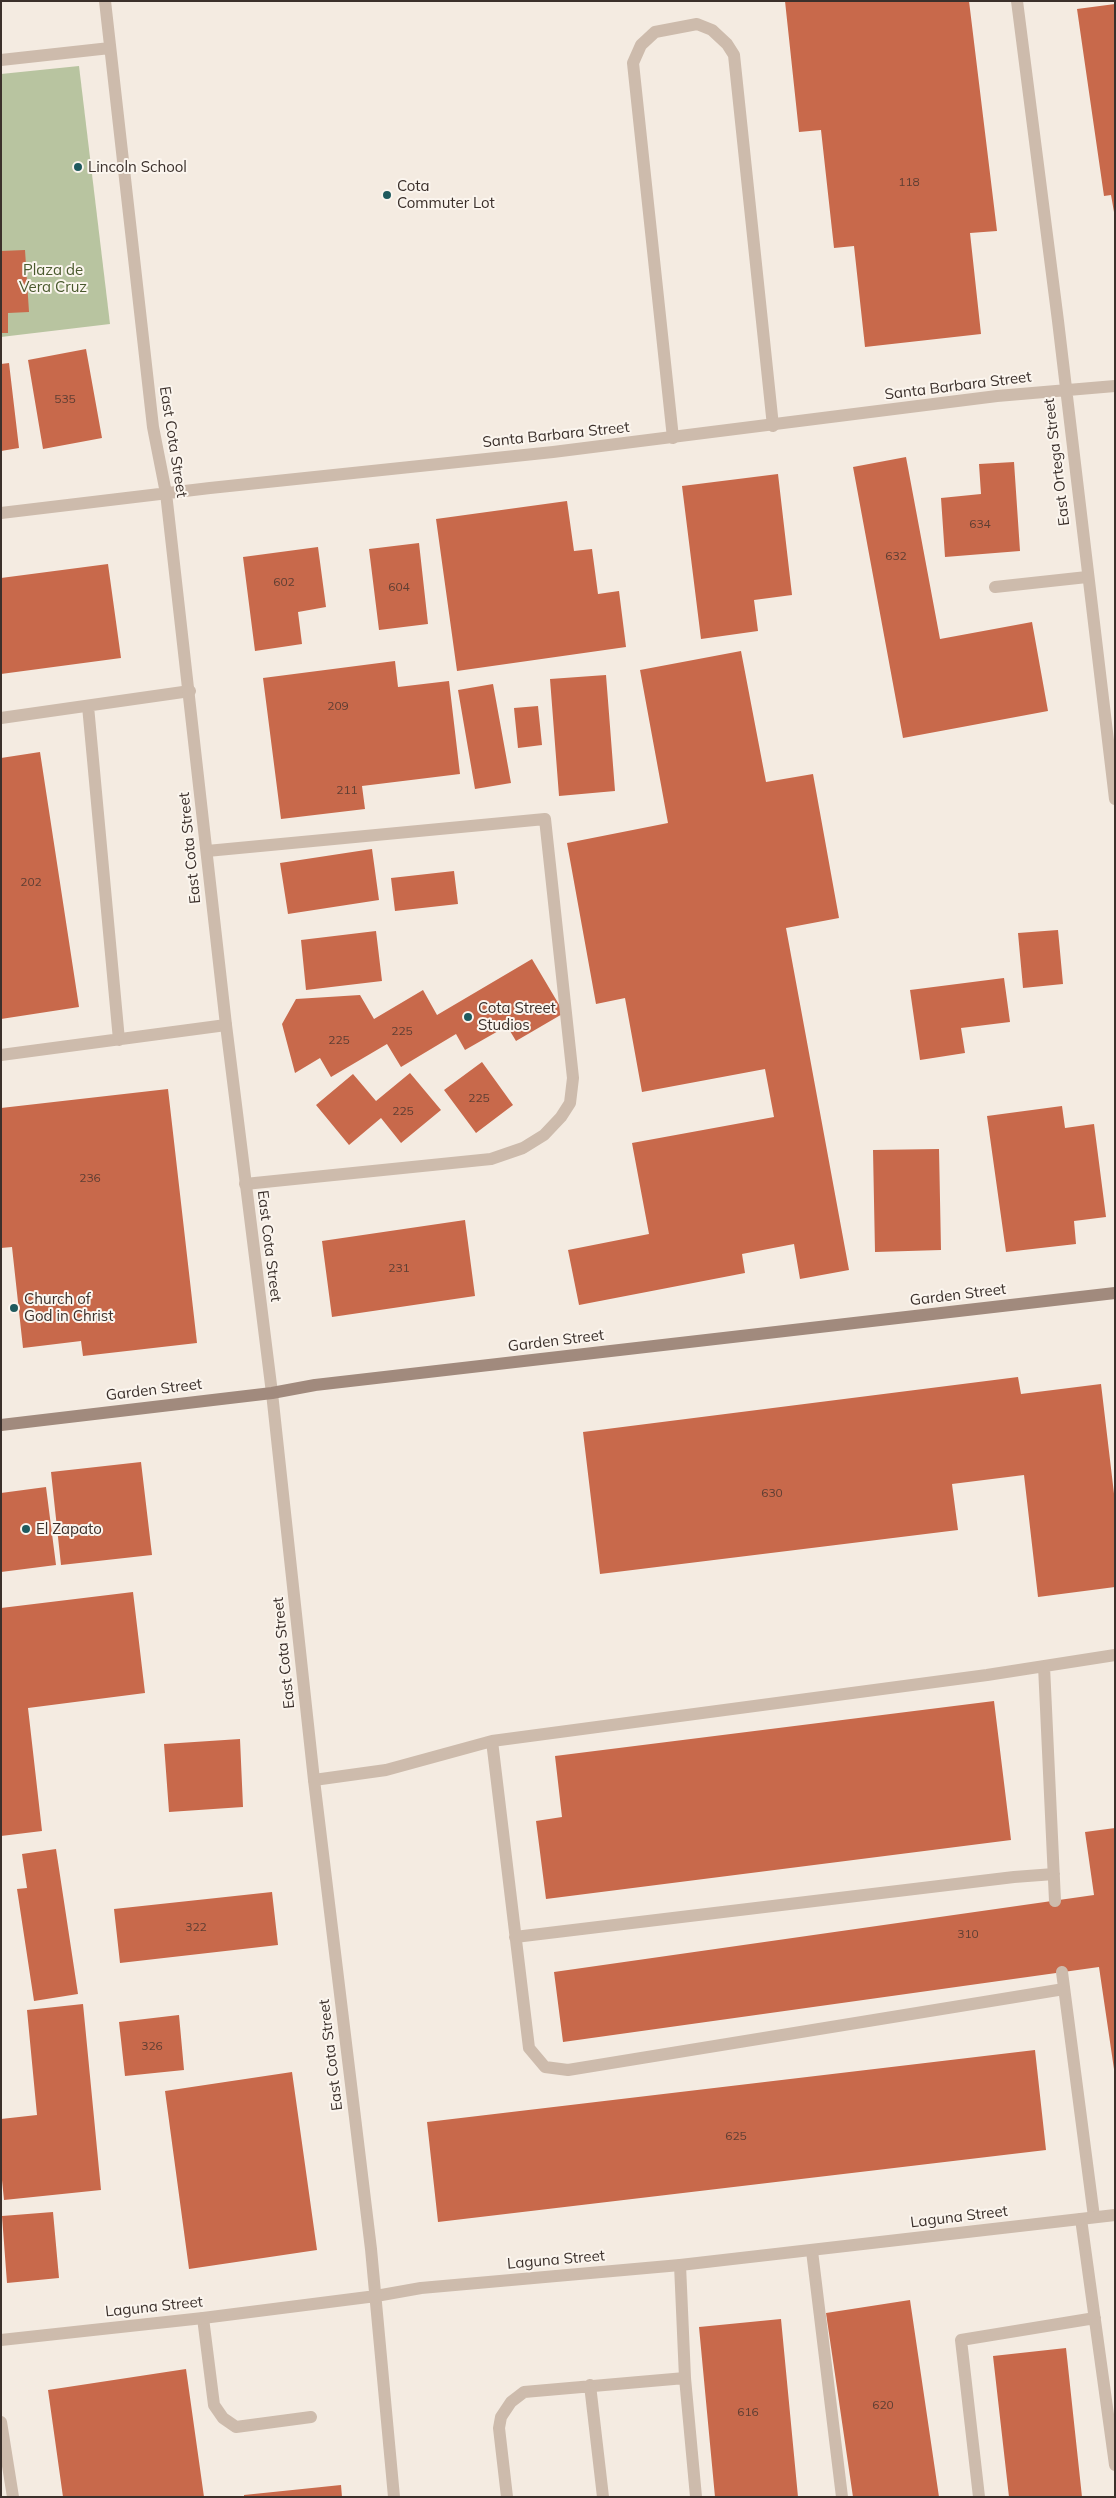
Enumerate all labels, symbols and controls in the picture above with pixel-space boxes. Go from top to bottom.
place label: Lincoln School [88,158,187,176]
marker: Lincoln School [72,161,84,173]
house number: 118 [898,175,920,189]
place label: Cota Commuter Lot [397,177,495,212]
marker: Cota Commuter Lot [381,189,393,201]
park label: Plaza de Vera Cruz [19,261,87,296]
street label: Santa Barbara Street [884,368,1032,404]
street label: East Cota Street [155,385,191,499]
house number: 535 [54,392,76,406]
street label: East Ortega Street [1040,397,1074,527]
street label: Santa Barbara Street [482,418,630,452]
house number: 634 [969,517,991,531]
house number: 632 [885,549,907,563]
house number: 602 [273,575,295,589]
house number: 604 [388,580,410,594]
house number: 209 [327,699,349,713]
house number: 211 [336,783,358,797]
street label: East Cota Street [175,791,205,905]
house number: 202 [20,875,42,889]
place label: Cota Street Studios [478,999,556,1034]
marker: Cota Street Studios [462,1011,474,1023]
house number: 225 [391,1024,413,1038]
house number: 225 [328,1033,350,1047]
house number: 225 [468,1091,490,1105]
house number: 225 [392,1104,414,1118]
house number: 236 [79,1171,101,1185]
street label: East Cota Street [253,1189,285,1303]
house number: 231 [388,1261,410,1275]
street label: Garden Street [909,1280,1007,1310]
place label: Church of God in Christ [24,1290,113,1325]
marker: Church of God in Christ [8,1302,20,1314]
street label: Garden Street [507,1326,605,1356]
street label: Garden Street [105,1375,203,1405]
house number: 630 [761,1486,783,1500]
place label: El Zapato [36,1520,102,1538]
marker: El Zapato [20,1523,32,1535]
street label: East Cota Street [269,1596,299,1710]
house number: 322 [185,1920,207,1934]
house number: 310 [957,1927,979,1941]
street label: East Cota Street [315,1998,347,2112]
house number: 326 [141,2039,163,2053]
house number: 625 [725,2129,747,2143]
street label: Laguna Street [909,2202,1009,2232]
street label: Laguna Street [506,2247,606,2273]
street label: Laguna Street [104,2293,204,2321]
house number: 620 [872,2398,894,2412]
house number: 616 [737,2405,759,2419]

